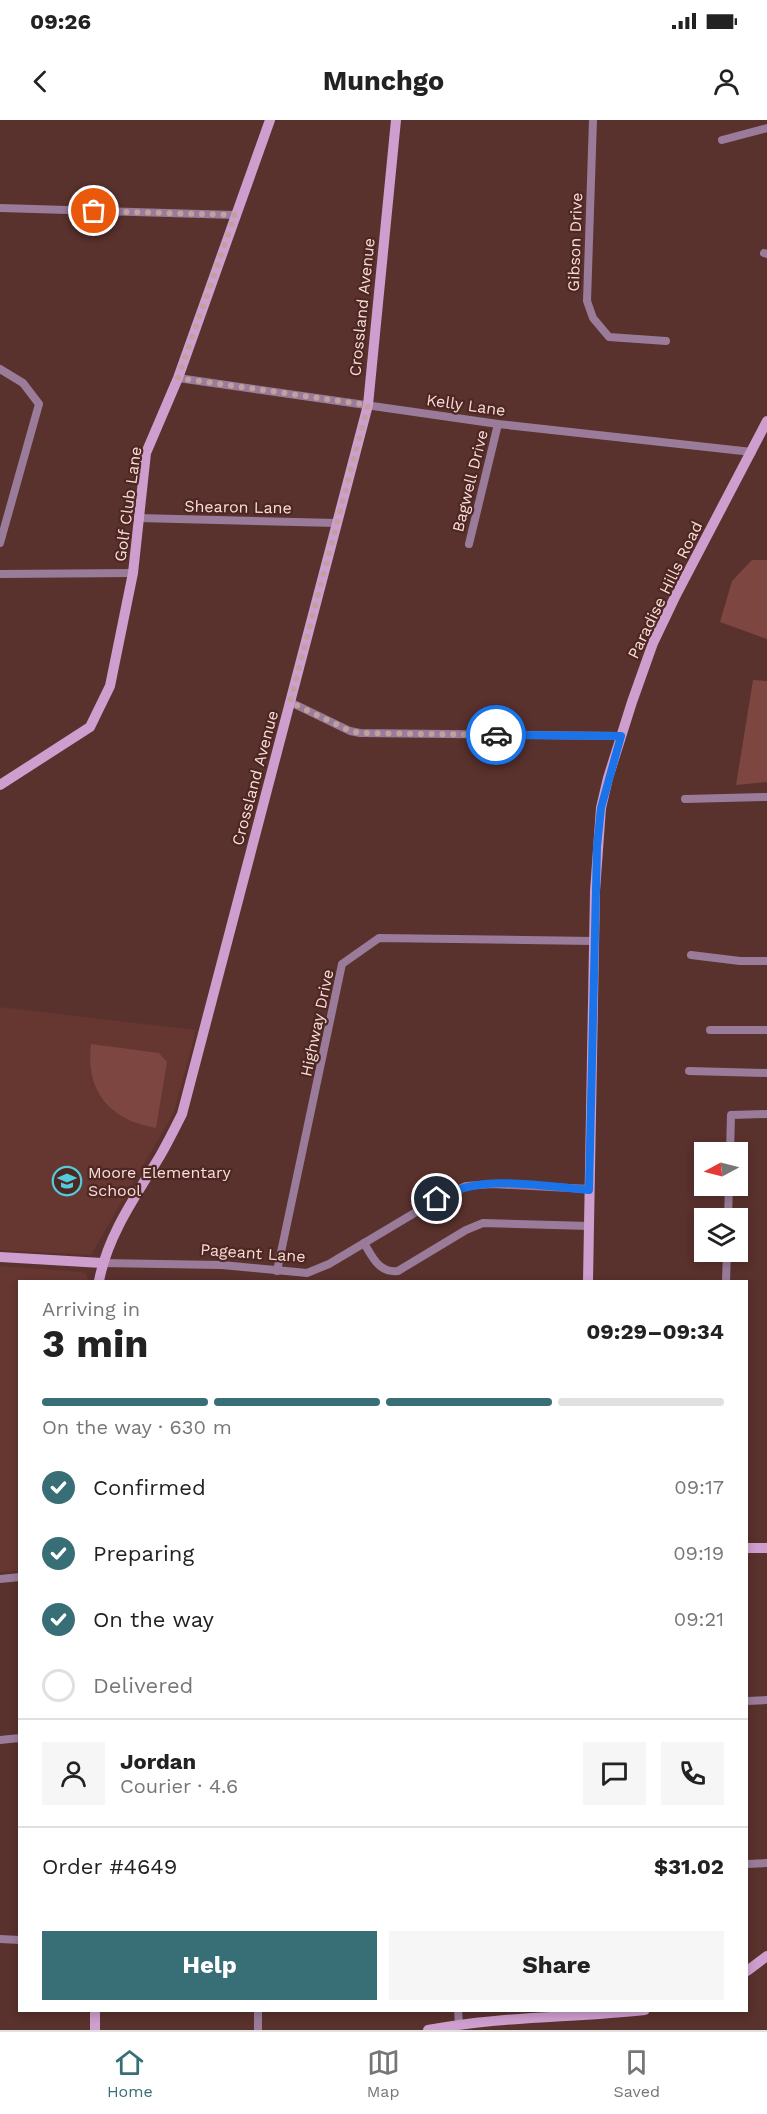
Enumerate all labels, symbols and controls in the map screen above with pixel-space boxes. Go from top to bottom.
text: 09:26 [30,9,91,34]
icon: back [24,65,57,98]
text: Munchgo [323,65,444,97]
icon: person [710,65,743,98]
pin [68,185,119,236]
street label: Gibson Drive [564,192,586,292]
icon: bag [77,194,110,227]
street label: Crossland Avenue [345,237,379,377]
street label: Kelly Lane [425,390,507,420]
street label: Bagwell Drive [448,428,492,534]
street label: Golf Club Lane [111,445,145,563]
street label: Shearon Lane [184,497,292,517]
street label: Paradise Hills Road [624,518,706,662]
courier [466,705,526,765]
street label: Crossland Avenue [228,708,282,848]
icon: car [480,719,513,752]
street label: Highway Drive [296,968,338,1078]
north arrow [694,1142,748,1196]
map controls [694,1142,748,1262]
place label: Moore Elementary School [88,1163,232,1200]
school or university icon: Moore Elementary School [51,1165,83,1197]
pin [411,1173,462,1224]
icon: home [420,1182,453,1215]
button: layers [694,1208,748,1262]
street label: Pageant Lane [200,1240,306,1266]
text: Arriving in [42,1297,140,1321]
text: 09:29–09:34 [586,1319,724,1344]
text: 3 min [42,1321,149,1366]
text: On the way · 630 m [42,1415,232,1439]
icon: check [42,1471,75,1504]
text: Confirmed [93,1475,206,1500]
text: 09:17 [674,1475,724,1499]
icon: check [42,1537,75,1570]
text: Preparing [93,1541,194,1566]
text: 09:19 [673,1541,724,1565]
icon: check [42,1603,75,1636]
text: On the way [93,1607,214,1632]
text: 09:21 [674,1607,724,1631]
text: Delivered [93,1673,193,1698]
button: person [42,1742,105,1805]
button: chat [583,1742,646,1805]
button: phone [661,1742,724,1805]
text: Jordan [120,1749,196,1774]
text: Courier · 4.6 [120,1774,238,1798]
text: Order #4649 [42,1854,177,1879]
text: $31.02 [654,1854,724,1879]
button: Help [42,1931,377,2000]
button: Share [389,1931,724,2000]
tab: Home [107,2046,153,2101]
tab: Map [367,2046,400,2101]
tab: Saved [614,2046,660,2101]

